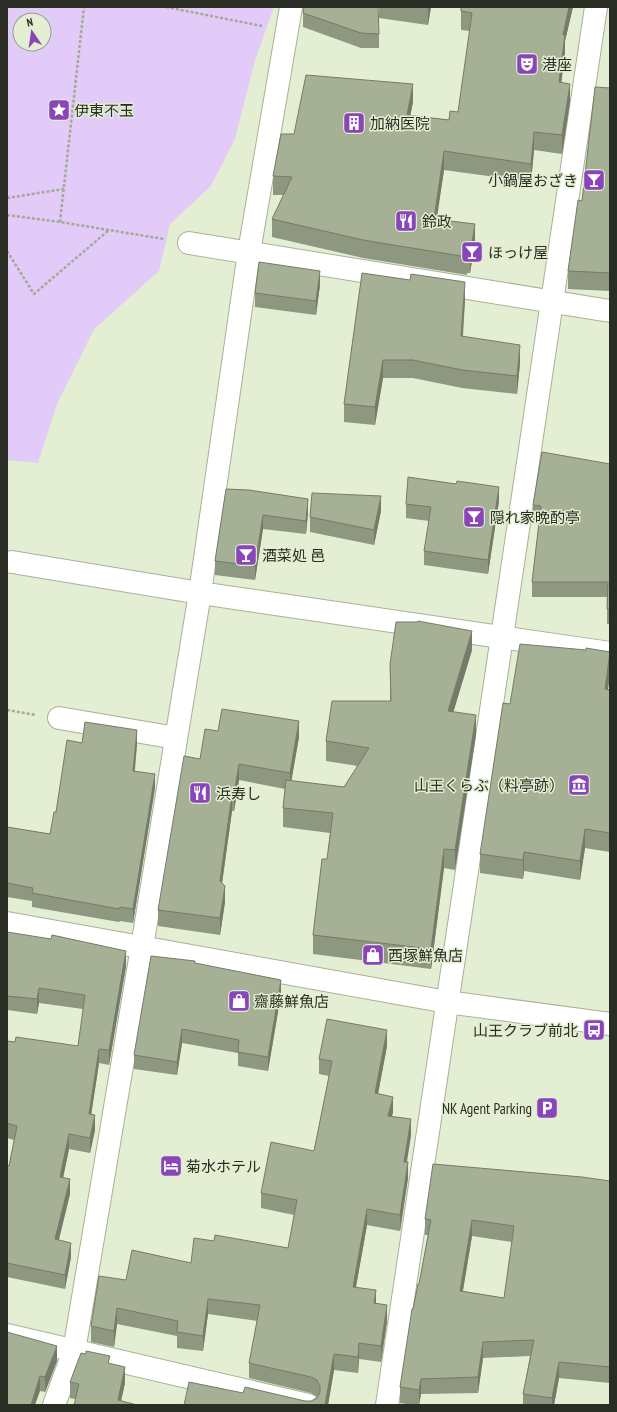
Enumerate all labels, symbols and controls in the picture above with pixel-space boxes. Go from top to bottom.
north arrow [12,12,52,52]
text: N [25,15,34,30]
theatre icon: 港座 [514,51,540,77]
place label: 港座 [542,55,572,74]
place icon: 伊東不玉 [46,97,72,123]
place label: 伊東不玉 [74,101,134,120]
building icon: 加納医院 [341,110,367,136]
place label: 加納医院 [370,114,430,133]
bar icon: 小鍋屋おざき [581,167,607,193]
place label: 小鍋屋おざき [488,171,578,190]
restaurant icon: 鈴政 [393,208,419,234]
place label: 鈴政 [422,212,452,231]
bar icon: ほっけ屋 [459,239,485,265]
place label: ほっけ屋 [488,243,548,262]
bar icon: 隠れ家晩酌亭 [461,504,487,530]
place label: 隠れ家晩酌亭 [490,508,580,527]
bar icon: 酒菜処 邑 [233,542,259,568]
place label: 酒菜処 邑 [262,546,325,565]
museum icon: 山王くらぶ（料亭跡） [566,772,592,798]
place label: 山王くらぶ（料亭跡） [414,776,564,795]
restaurant icon: 浜寿し [187,780,213,806]
place label: 浜寿し [216,784,261,803]
shop icon: 西塚鮮魚店 [360,942,386,968]
place label: 西塚鮮魚店 [388,946,463,965]
shop icon: 齋藤鮮魚店 [226,988,252,1014]
place label: 齋藤鮮魚店 [254,992,329,1011]
bus stop icon: 山王クラブ前北 [581,1017,607,1043]
place label: 山王クラブ前北 [473,1021,578,1040]
parking icon: NK Agent Parking [534,1095,560,1121]
place label: NK Agent Parking [442,1099,532,1118]
hotel icon: 菊水ホテル [158,1153,184,1179]
place label: 菊水ホテル [186,1157,261,1176]

